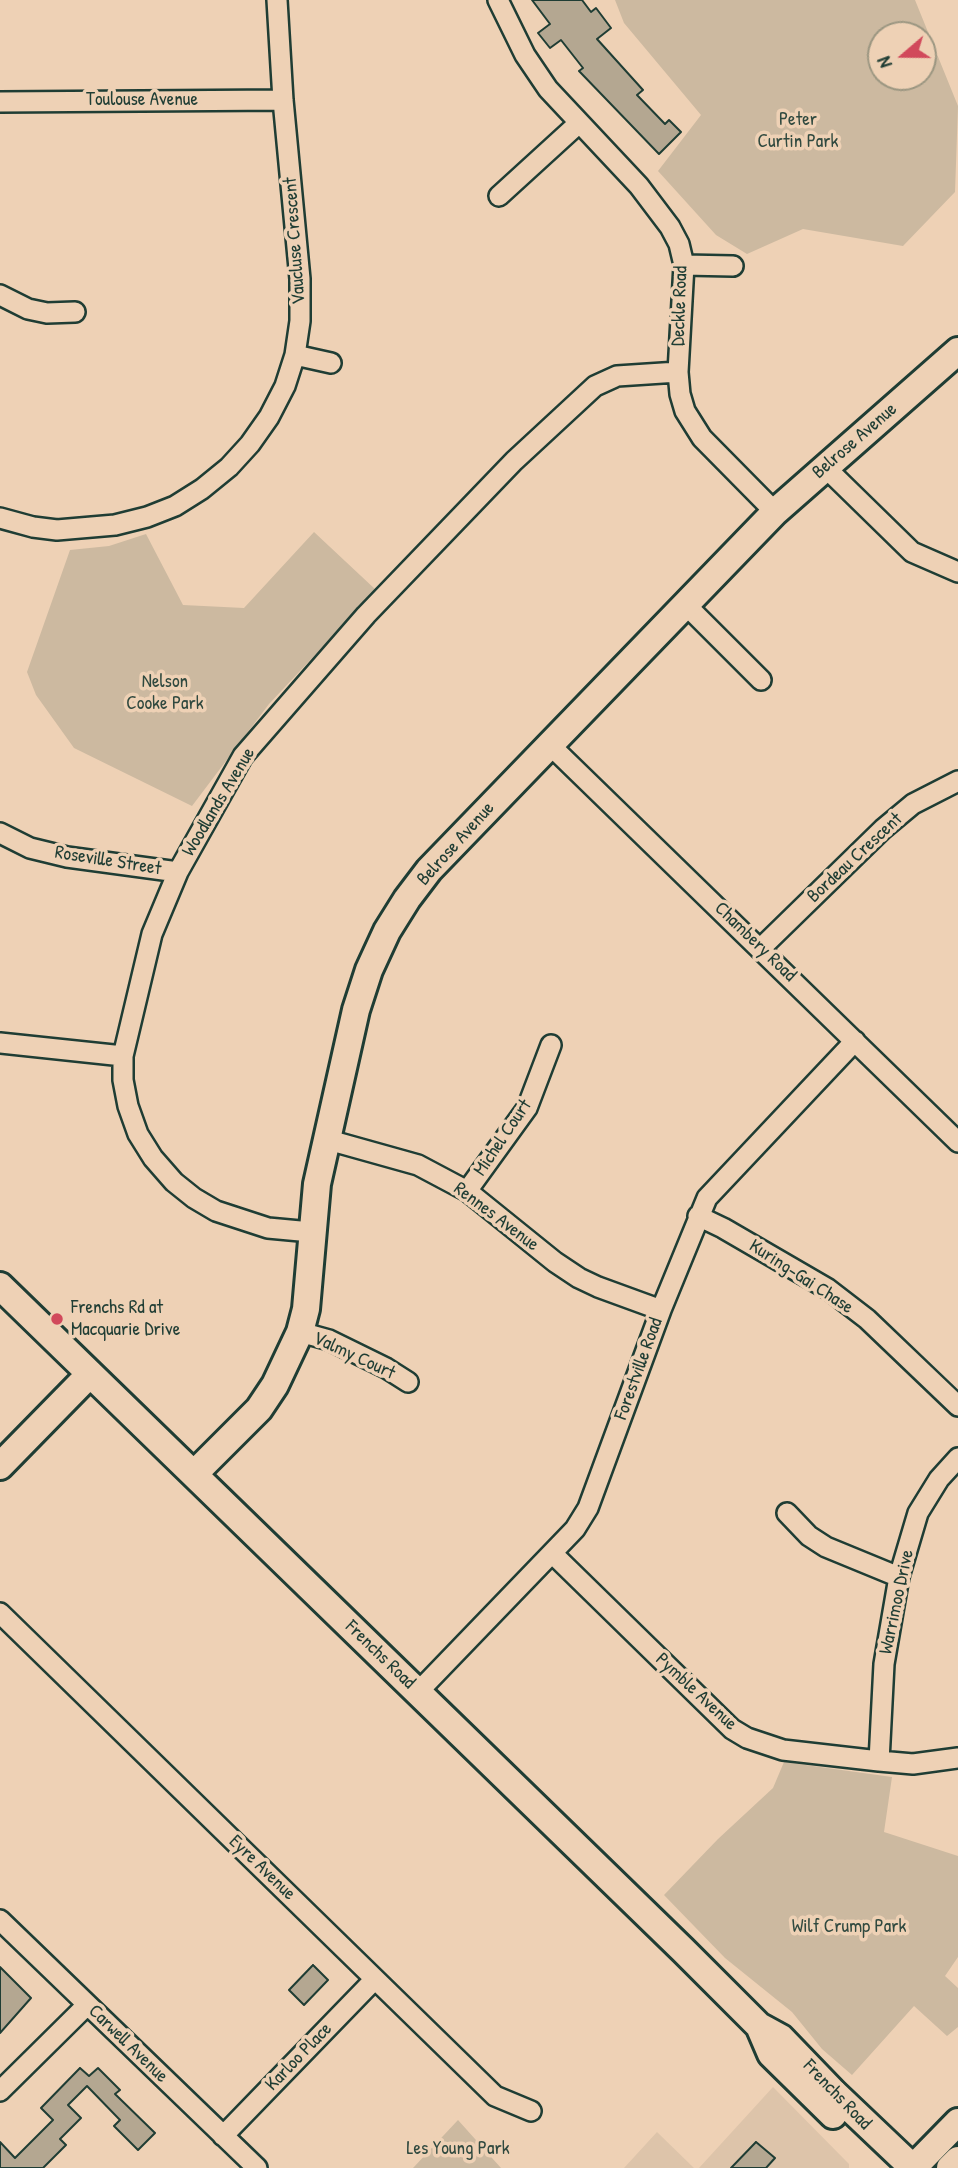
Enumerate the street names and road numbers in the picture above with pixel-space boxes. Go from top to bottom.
street label: Toulouse Avenue [86,89,198,111]
street label: Vaucluse Crescent [279,177,311,305]
street label: Deckle Road [667,266,693,346]
street label: Belrose Avenue [808,398,902,484]
street label: Woodlands Avenue [178,743,260,861]
street label: Belrose Avenue [413,797,499,891]
street label: Bordeau Crescent [803,808,907,908]
street label: Roseville Street [53,841,163,881]
street label: Chambery Road [709,897,801,987]
street label: Michel Court [469,1095,537,1181]
street label: Rennes Avenue [449,1178,543,1256]
street label: Kuring-Gai Chase [745,1235,857,1319]
street label: Forestville Road [610,1315,668,1423]
street label: Valmy Court [309,1327,399,1385]
street label: Warrimoo Drive [875,1548,919,1656]
street label: Frenchs Road [340,1616,420,1694]
street label: Pymble Avenue [651,1649,741,1735]
street label: Eyre Avenue [224,1831,300,1905]
street label: Carwell Avenue [83,2000,173,2088]
street label: Karloo Place [261,2018,337,2096]
street label: Frenchs Road [798,2055,876,2135]

